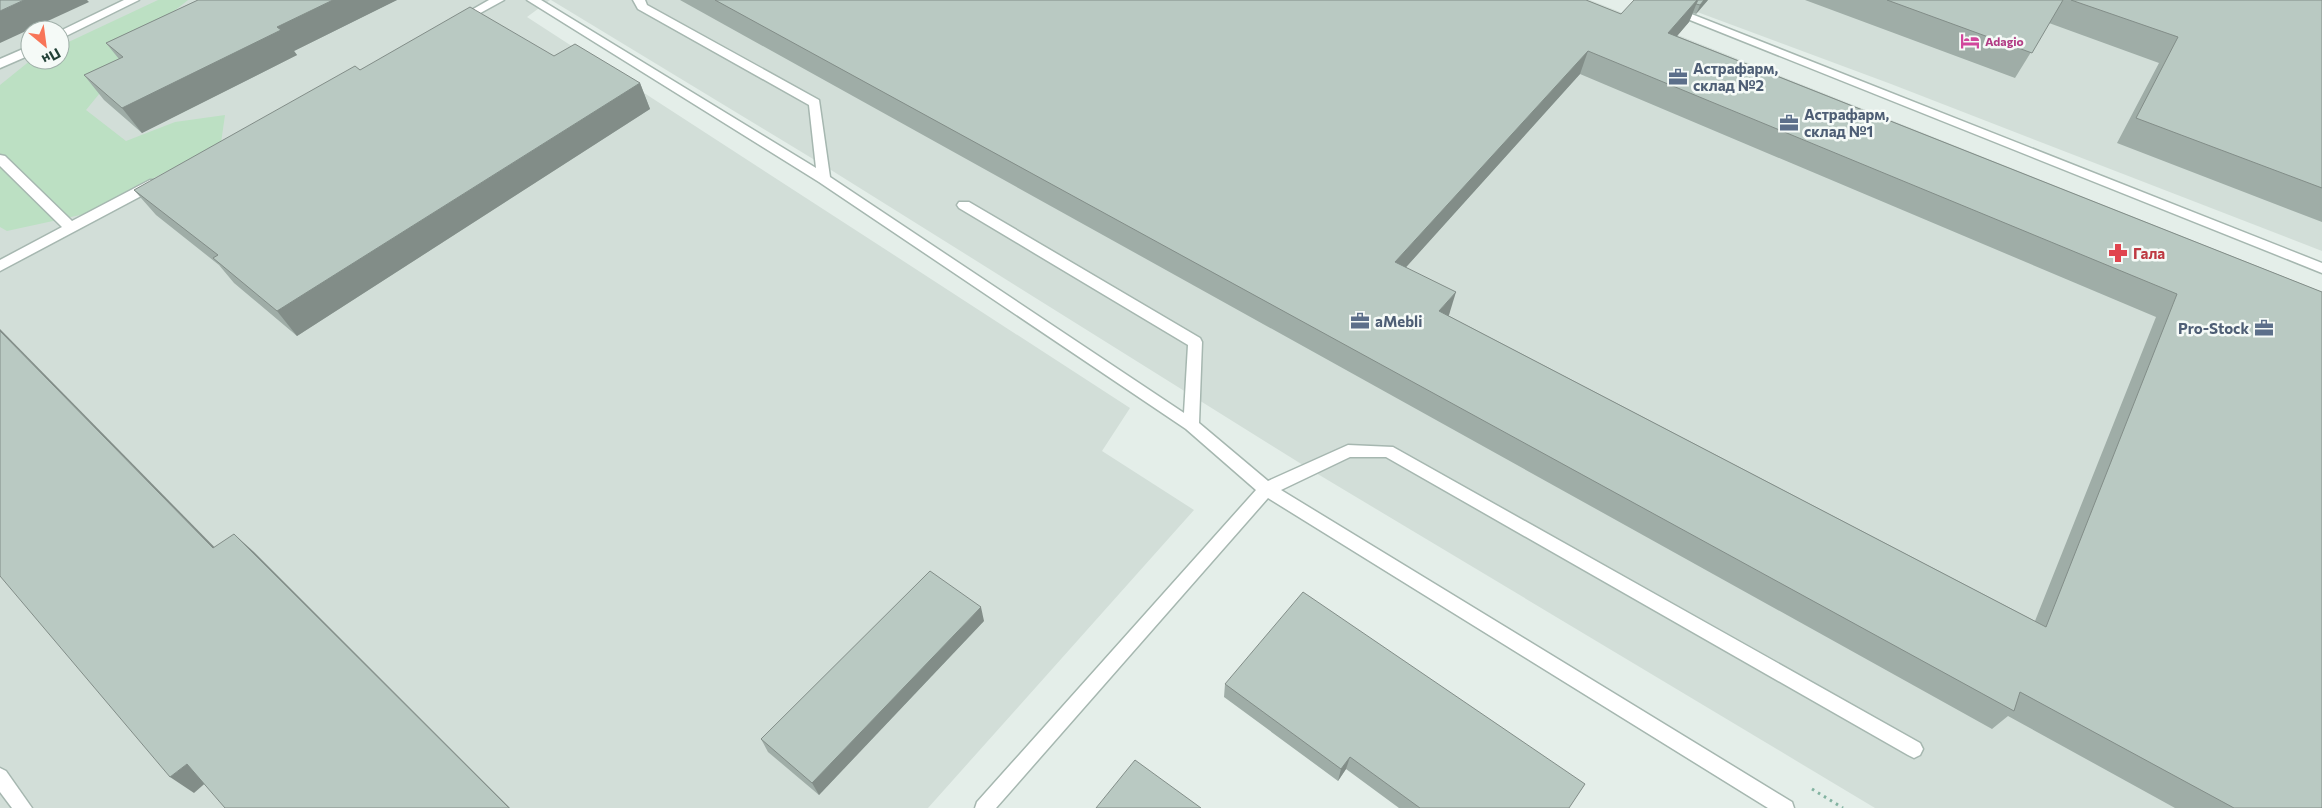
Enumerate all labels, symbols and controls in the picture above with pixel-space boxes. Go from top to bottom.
north arrow [20,20,70,70]
hotel icon: Adagio [1959,30,1981,52]
place label: Adagio [1985,34,2024,48]
text: Пн [39,45,64,69]
place label: Астрафарм, склад №2 [1693,59,1778,94]
office icon: Астрафарм, склад №2 [1667,66,1689,88]
place label: Астрафарм, склад №1 [1804,105,1889,140]
office icon: Астрафарм, склад №1 [1778,112,1800,134]
pharmacy icon: Гала [2107,242,2129,264]
place label: Гала [2133,244,2165,262]
office icon: aMebli [1349,310,1371,332]
place label: aMebli [1375,312,1422,330]
office icon: Pro-Stock [2253,317,2275,339]
place label: Pro-Stock [2178,319,2249,337]

